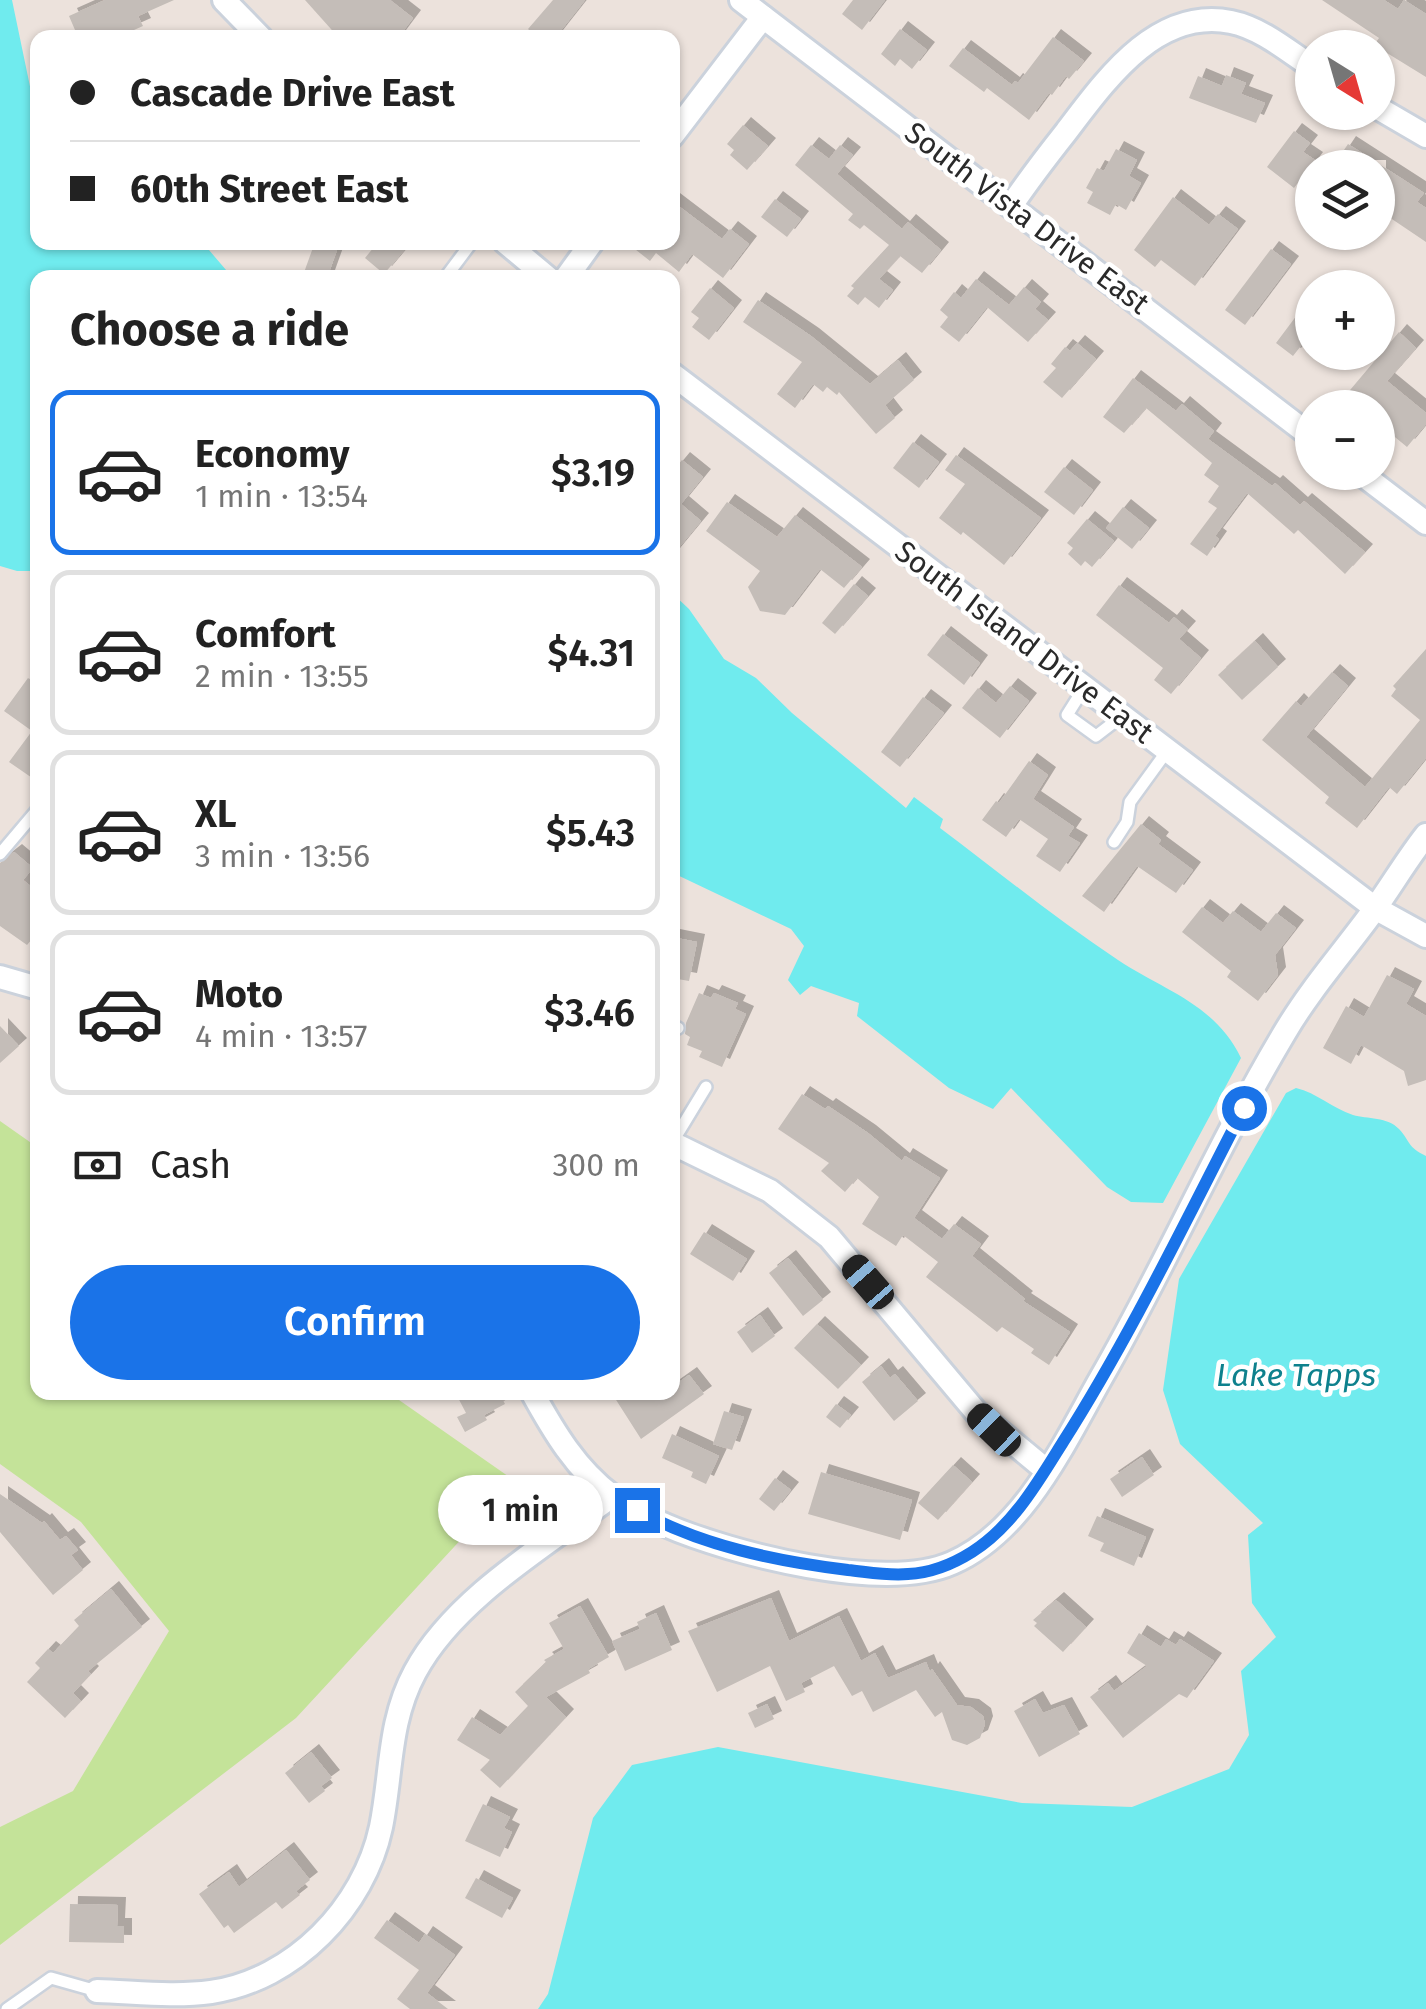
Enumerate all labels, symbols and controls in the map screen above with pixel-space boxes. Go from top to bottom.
north arrow [1295,30,1395,130]
map controls [1295,30,1395,490]
text: Cascade Drive East [130,70,455,116]
street label: South Vista Drive East [898,114,1156,322]
button: layers [1295,150,1395,250]
text: 60th Street East [130,166,408,212]
button: + [1295,270,1395,370]
text: Choose a ride [70,303,349,357]
button: − [1295,390,1395,490]
icon: car [75,428,165,518]
text: Economy [195,431,350,477]
text: $3.19 [551,450,635,496]
text: 1 min · 13:54 [195,477,368,515]
street label: South Island Drive East [888,533,1160,751]
icon: car [75,608,165,698]
text: Comfort [195,611,336,657]
text: $4.31 [547,630,635,676]
text: 2 min · 13:55 [195,657,369,695]
icon: car [75,788,165,878]
text: XL [195,791,237,837]
text: $5.43 [546,810,635,856]
text: 3 min · 13:56 [195,837,370,875]
icon: car [75,968,165,1058]
text: Moto [195,971,283,1017]
text: $3.46 [544,990,635,1036]
text: 4 min · 13:57 [195,1017,367,1055]
route start [1222,1086,1267,1131]
icon: cash [70,1138,125,1193]
text: Cash [150,1142,231,1188]
text: 300 m [552,1146,640,1184]
car [837,1250,899,1314]
button: Confirm [70,1265,640,1380]
water label: Lake Tapps [1216,1356,1376,1394]
car [962,1398,1026,1462]
callout: 1 min [437,1475,602,1545]
route end [615,1488,660,1533]
text: 1 min [482,1491,559,1529]

